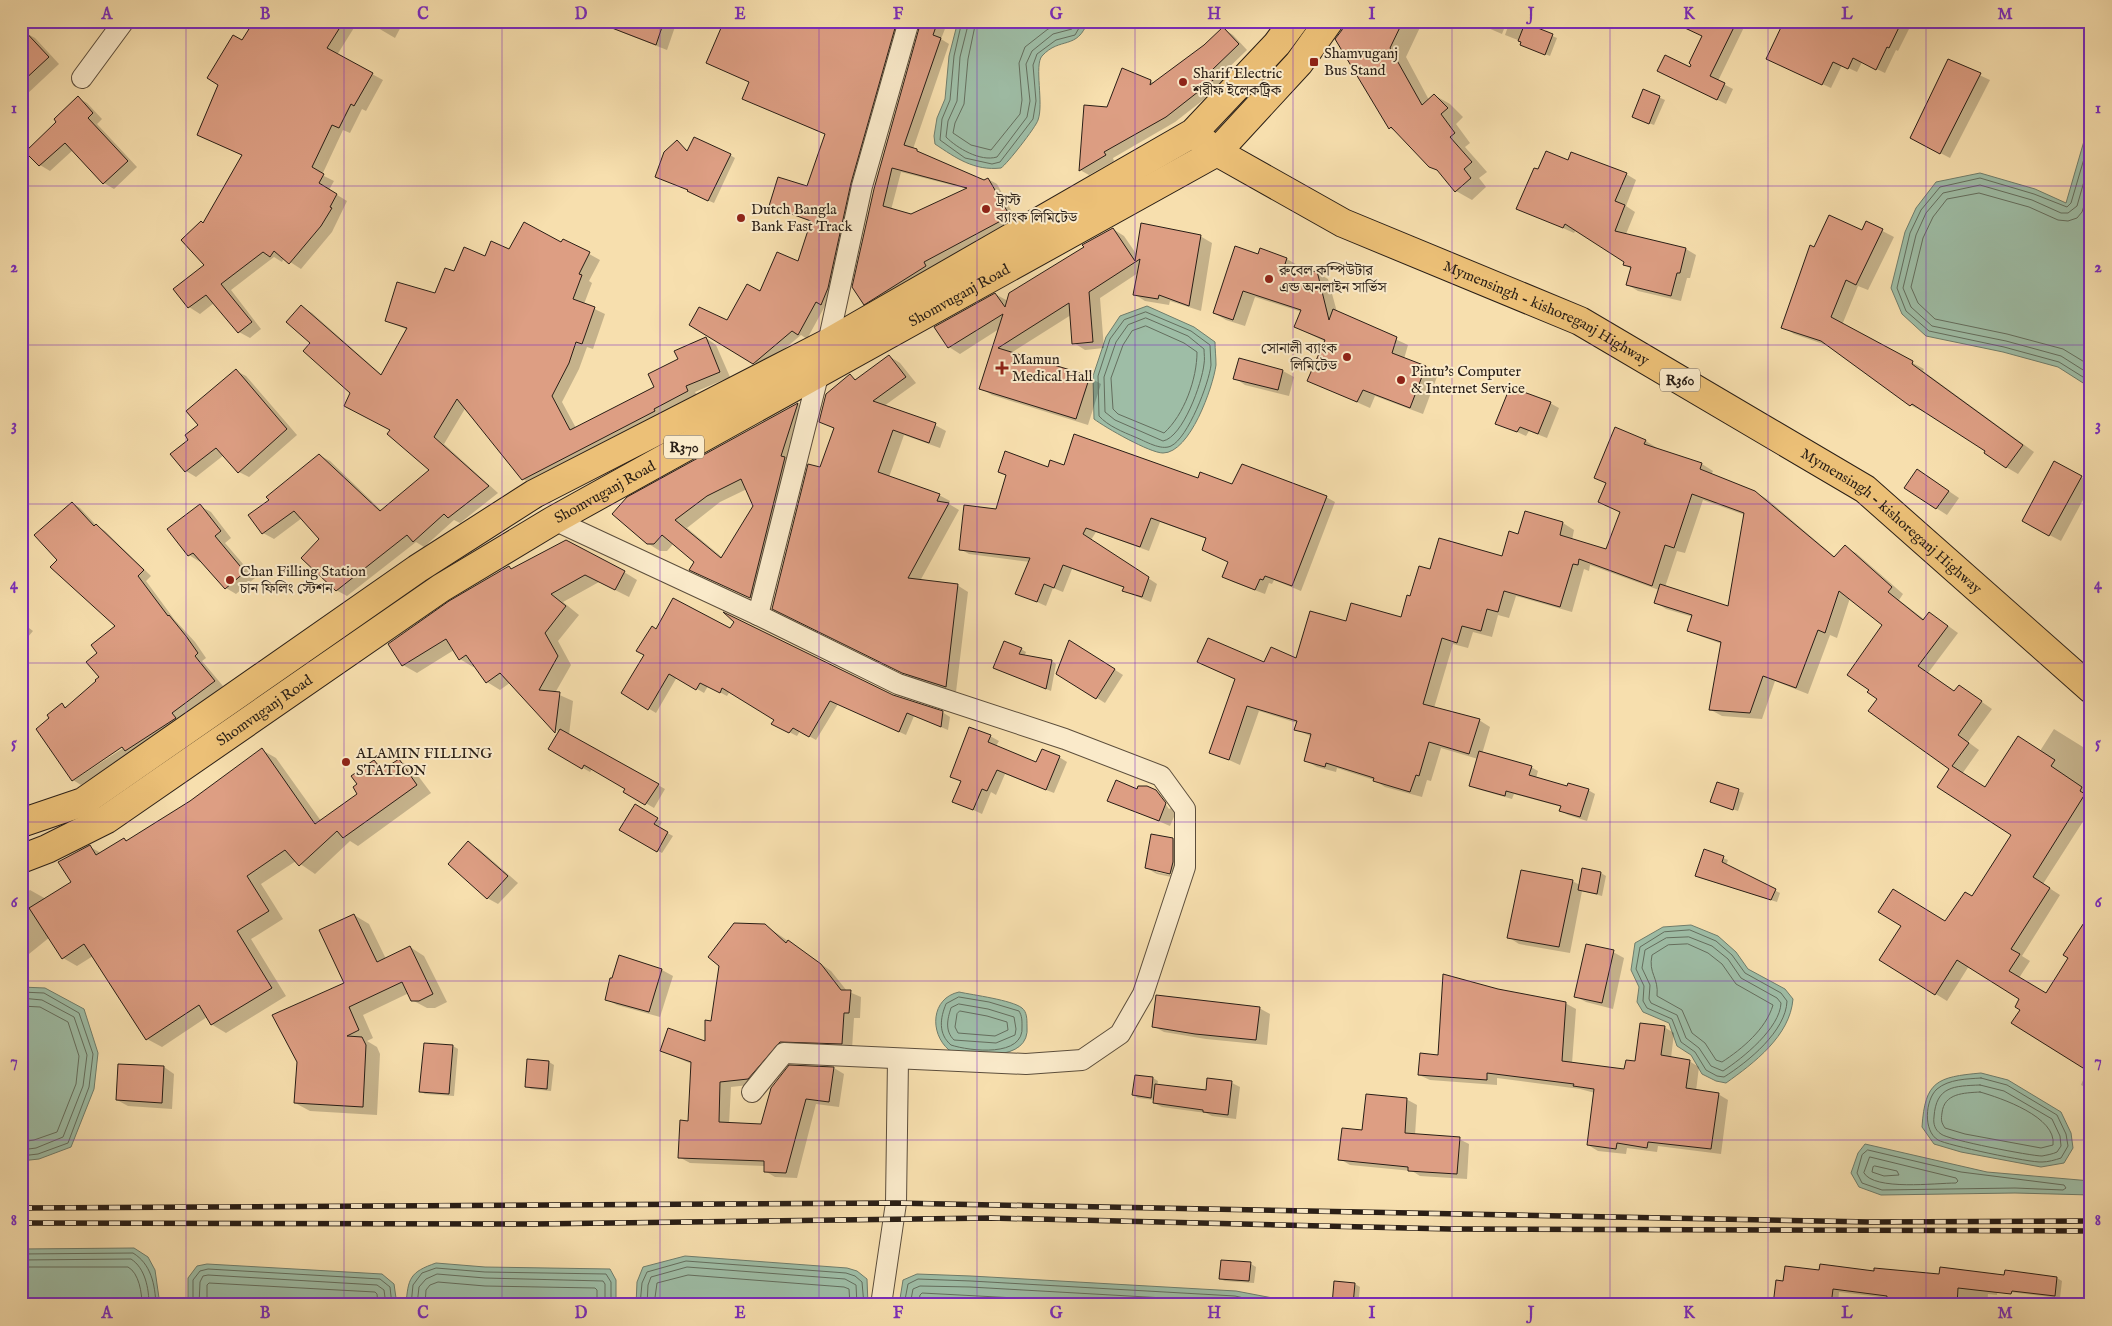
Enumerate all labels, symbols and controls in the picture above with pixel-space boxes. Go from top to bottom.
text: A [101,5,114,25]
text: B [260,5,271,25]
text: C [417,5,429,25]
text: D [575,5,588,25]
text: E [734,5,746,25]
text: F [893,5,904,25]
text: G [1050,5,1063,25]
text: H [1207,5,1221,25]
text: I [1369,5,1376,25]
text: J [1526,5,1535,25]
text: K [1683,5,1696,25]
text: L [1841,5,1853,25]
text: M [1997,5,2013,25]
place label: Shamvuganj Bus Stand [1324,44,1398,80]
marker: Shamvuganj Bus Stand [1308,56,1320,68]
place label: Sharif Electric শরীফ ইলেকট্রিক [1192,64,1282,100]
marker: Sharif Electric শরীফ ইলেকট্রিক [1177,76,1189,88]
text: 1 [11,99,17,119]
text: 1 [2095,99,2101,119]
place label: ট্রাস্ট ব্যাংক লিমিটেড [995,191,1078,227]
place label: Dutch Bangla Bank Fast Track [751,200,853,236]
marker: ট্রাস্ট ব্যাংক লিমিটেড [980,203,992,215]
marker: Dutch Bangla Bank Fast Track [735,212,747,224]
street label: Mymensingh - kishoreganj Highway [1440,257,1653,370]
text: 2 [10,258,18,278]
text: 2 [2094,258,2102,278]
street label: Shomvuganj Road [905,260,1014,331]
place label: রুবেল কম্পিউটার এন্ড অনলাইন সার্ভিস [1278,261,1388,297]
marker: রুবেল কম্পিউটার এন্ড অনলাইন সার্ভিস [1263,273,1275,285]
place label: সোনালী ব্যাংক লিমিটেড [1261,339,1338,375]
place label: Mamun Medical Hall [1012,350,1094,386]
marker: সোনালী ব্যাংক লিমিটেড [1341,351,1353,363]
marker: Mamun Medical Hall [996,362,1008,374]
place label: Pintu's Computer & Internet Service [1411,362,1525,398]
road number: R360 [1660,368,1700,392]
marker: Pintu's Computer & Internet Service [1395,374,1407,386]
text: 3 [11,416,17,436]
text: 3 [2095,416,2101,436]
road number: R370 [664,436,704,458]
street label: Mymensingh - kishoreganj Highway [1797,444,1986,598]
street label: Shomvuganj Road [551,456,660,528]
place label: Chan Filling Station চান ফিলিং স্টেশন [239,562,366,598]
marker: Chan Filling Station চান ফিলিং স্টেশন [224,574,236,586]
text: 4 [10,575,19,595]
text: 4 [2094,575,2103,595]
street label: Shomvuganj Road [213,670,317,751]
text: 5 [11,734,17,754]
text: 5 [2095,734,2101,754]
place label: ALAMIN FILLING STATION [355,744,492,780]
marker: ALAMIN FILLING STATION [340,756,352,768]
text: 6 [11,893,19,913]
text: 6 [2095,893,2103,913]
text: 7 [10,1052,18,1072]
text: 7 [2094,1052,2102,1072]
text: 8 [11,1211,17,1231]
text: 8 [2095,1211,2101,1231]
text: A [101,1304,114,1324]
text: B [260,1304,271,1324]
text: C [417,1304,429,1324]
text: D [575,1304,588,1324]
text: E [734,1304,746,1324]
text: F [893,1304,904,1324]
text: G [1050,1304,1063,1324]
text: H [1207,1304,1221,1324]
text: I [1369,1304,1376,1324]
text: J [1526,1304,1535,1324]
text: K [1683,1304,1696,1324]
text: L [1841,1304,1853,1324]
text: M [1997,1304,2013,1324]

